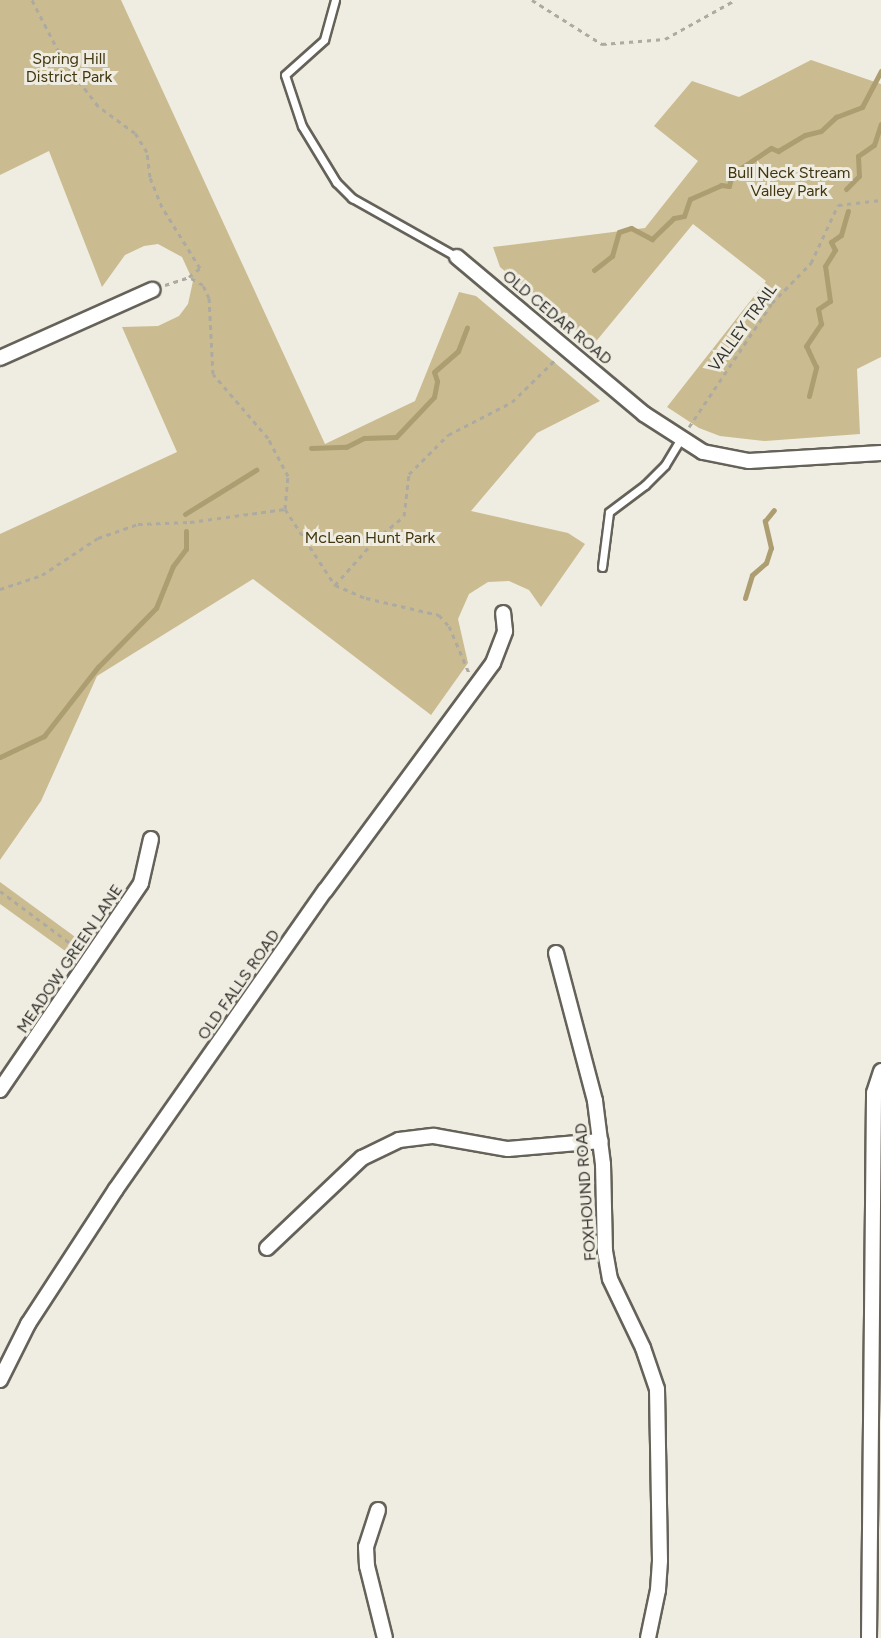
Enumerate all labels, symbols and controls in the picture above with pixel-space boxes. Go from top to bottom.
park label: Spring Hill District Park [26,49,112,87]
park label: Bull Neck Stream Valley Park [728,163,850,201]
street label: OLD CEDAR ROAD [498,267,616,369]
street label: VALLEY TRAIL [705,281,781,375]
park label: McLean Hunt Park [305,528,435,548]
street label: MEADOW GREEN LANE [13,881,127,1037]
street label: OLD FALLS ROAD [194,926,284,1044]
street label: FOXHOUND ROAD [572,1122,600,1262]

